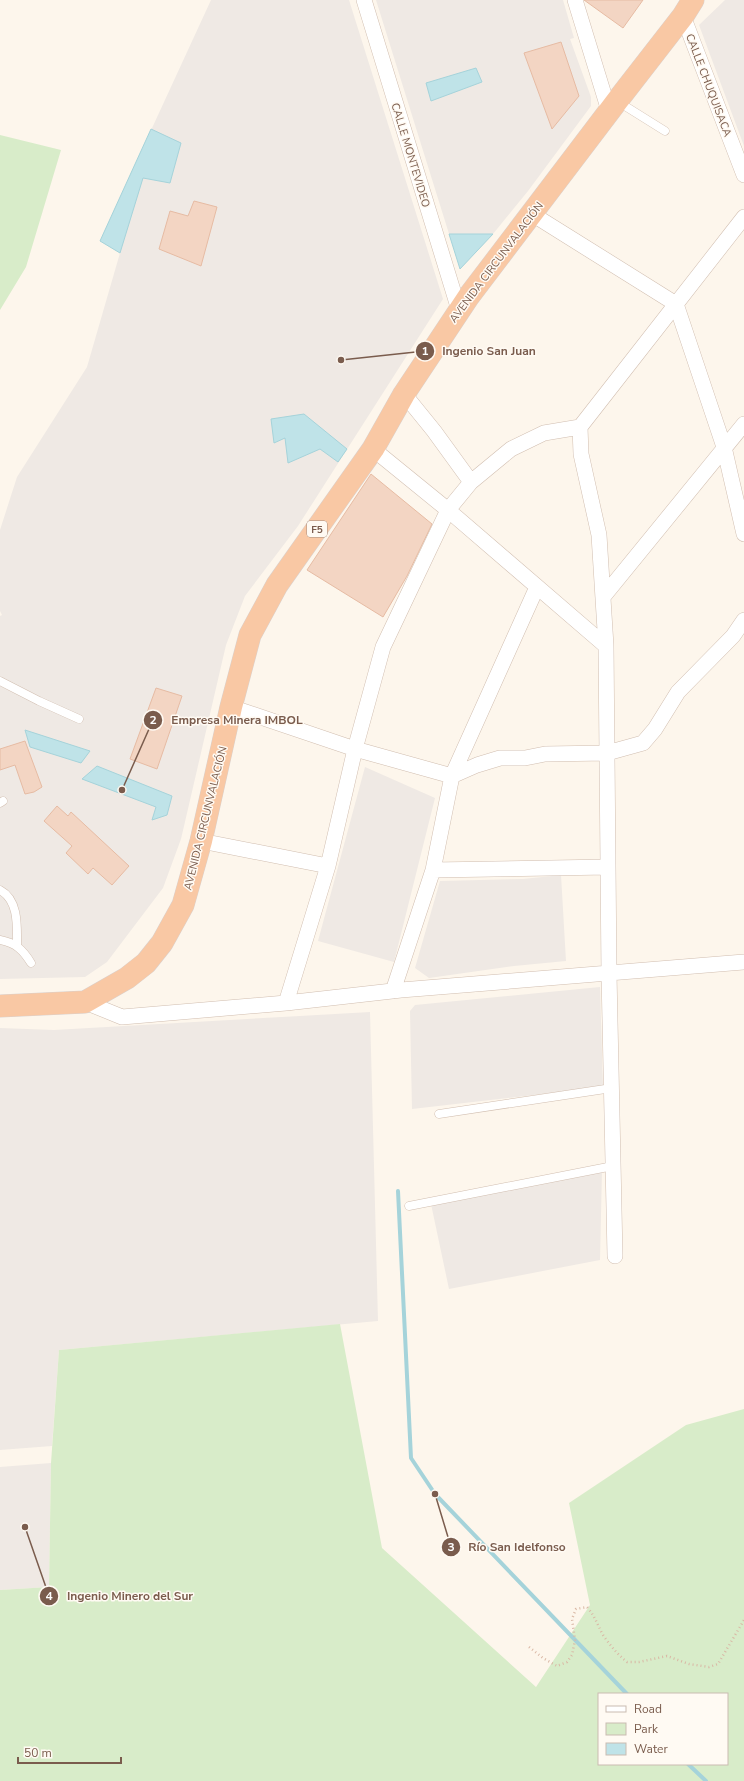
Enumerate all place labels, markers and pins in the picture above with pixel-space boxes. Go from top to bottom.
callout: Ingenio San Juan [415,339,544,363]
callout: Empresa Minera IMBOL [143,708,311,732]
callout: Río San Idelfonso [441,1535,574,1559]
callout: Ingenio Minero del Sur [39,1584,202,1608]

